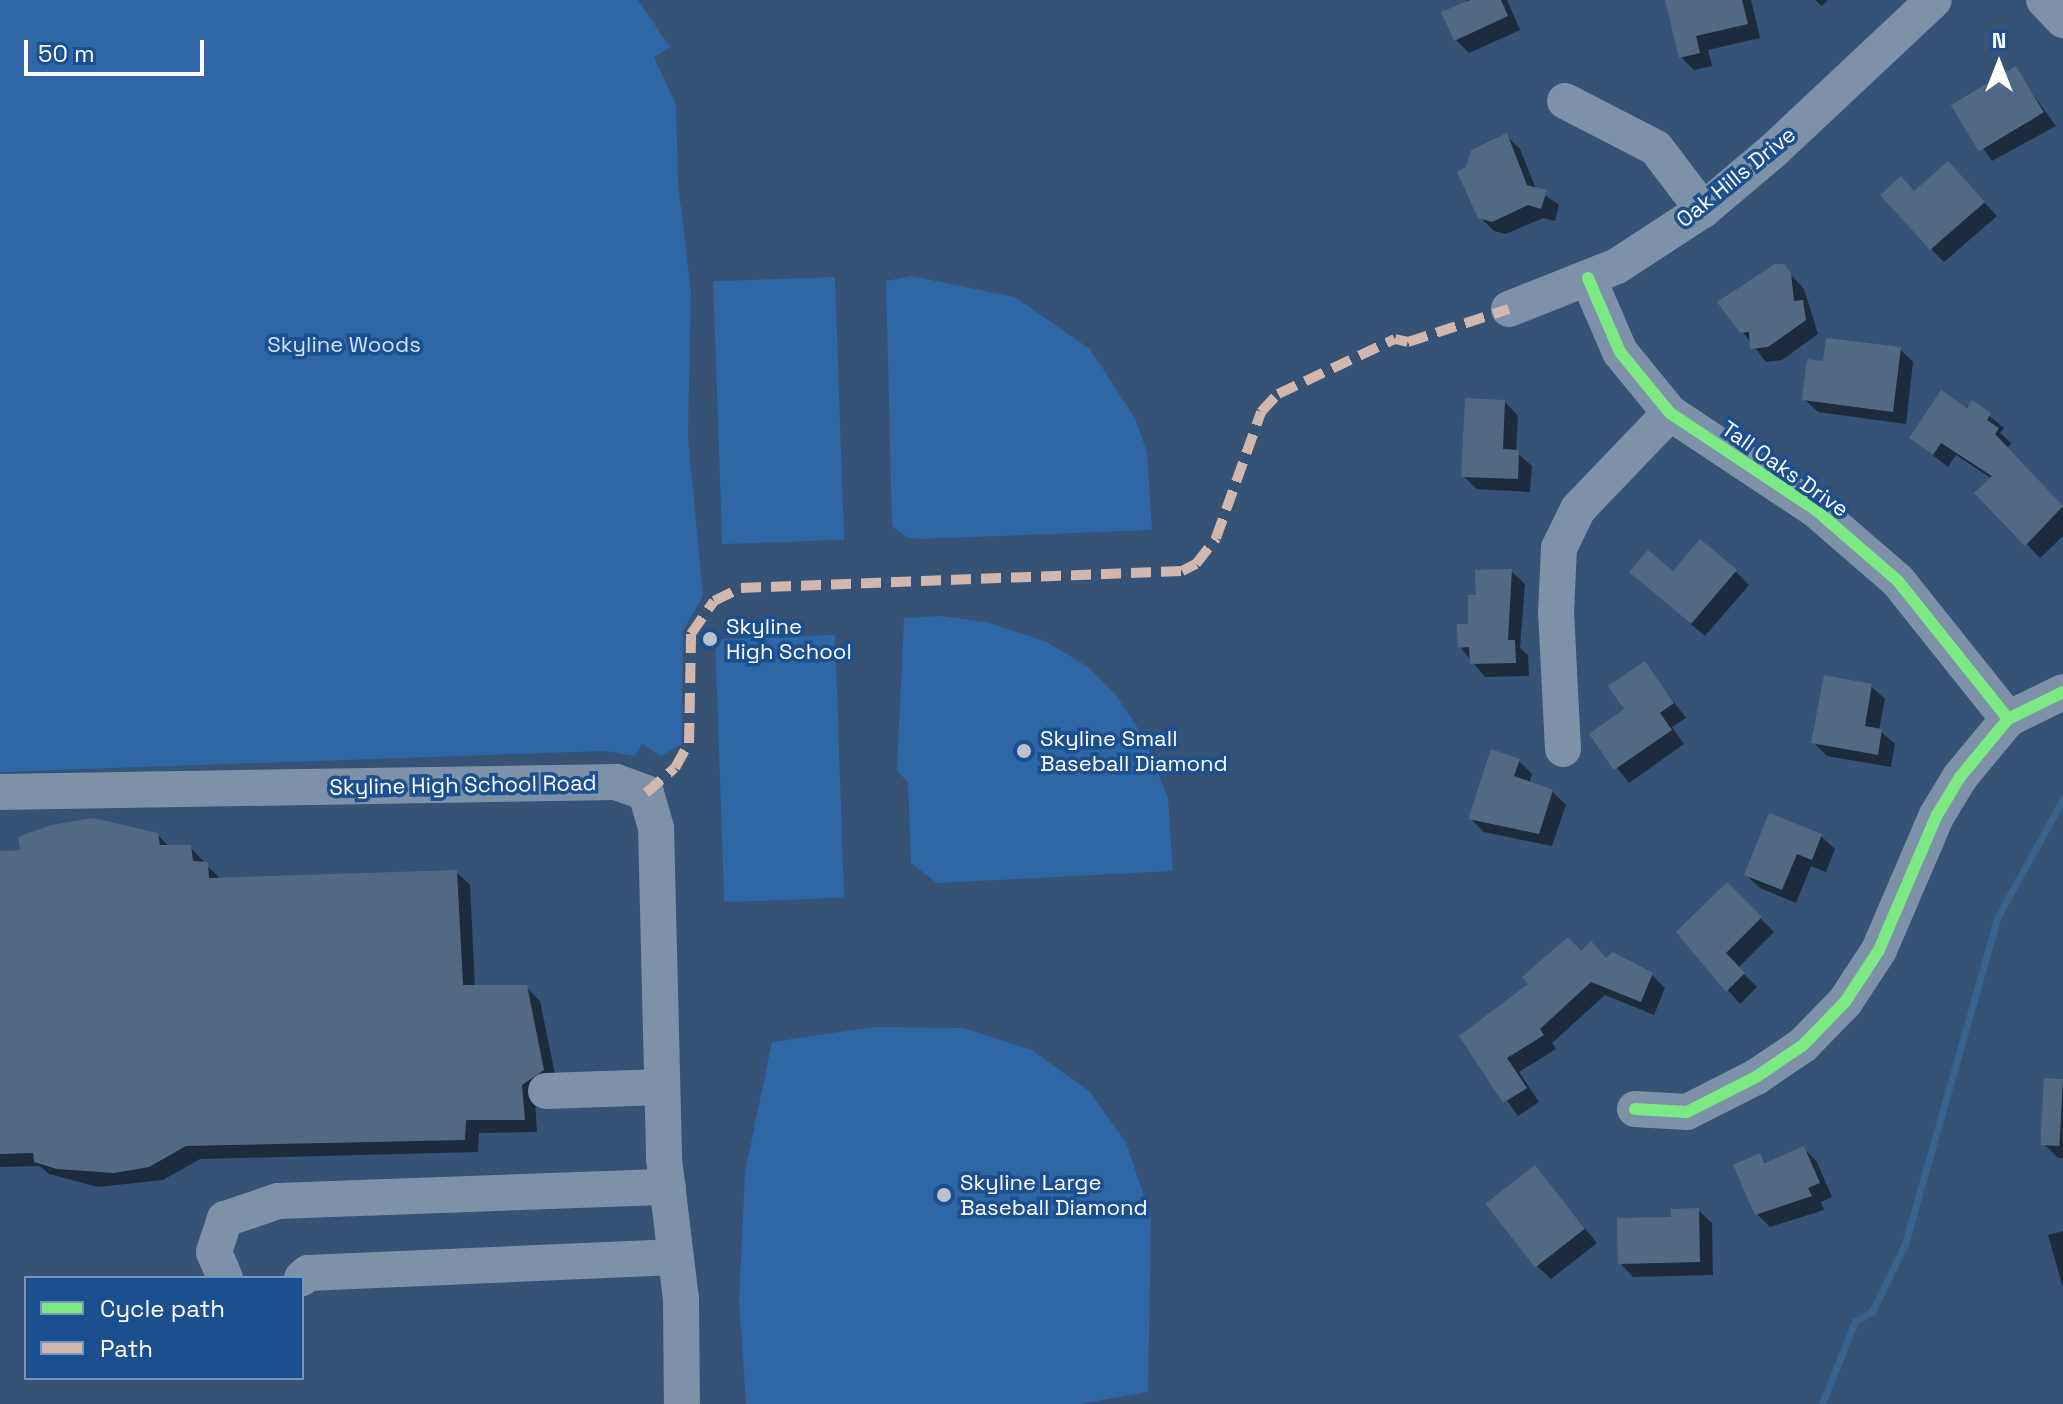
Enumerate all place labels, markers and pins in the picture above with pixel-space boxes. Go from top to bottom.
place label: Skyline High School [726,613,852,664]
marker: Skyline High School [701,630,719,648]
place label: Skyline Small Baseball Diamond [1040,725,1228,776]
marker: Skyline Small Baseball Diamond [1015,742,1033,760]
place label: Skyline Large Baseball Diamond [960,1169,1148,1220]
marker: Skyline Large Baseball Diamond [935,1186,953,1204]

